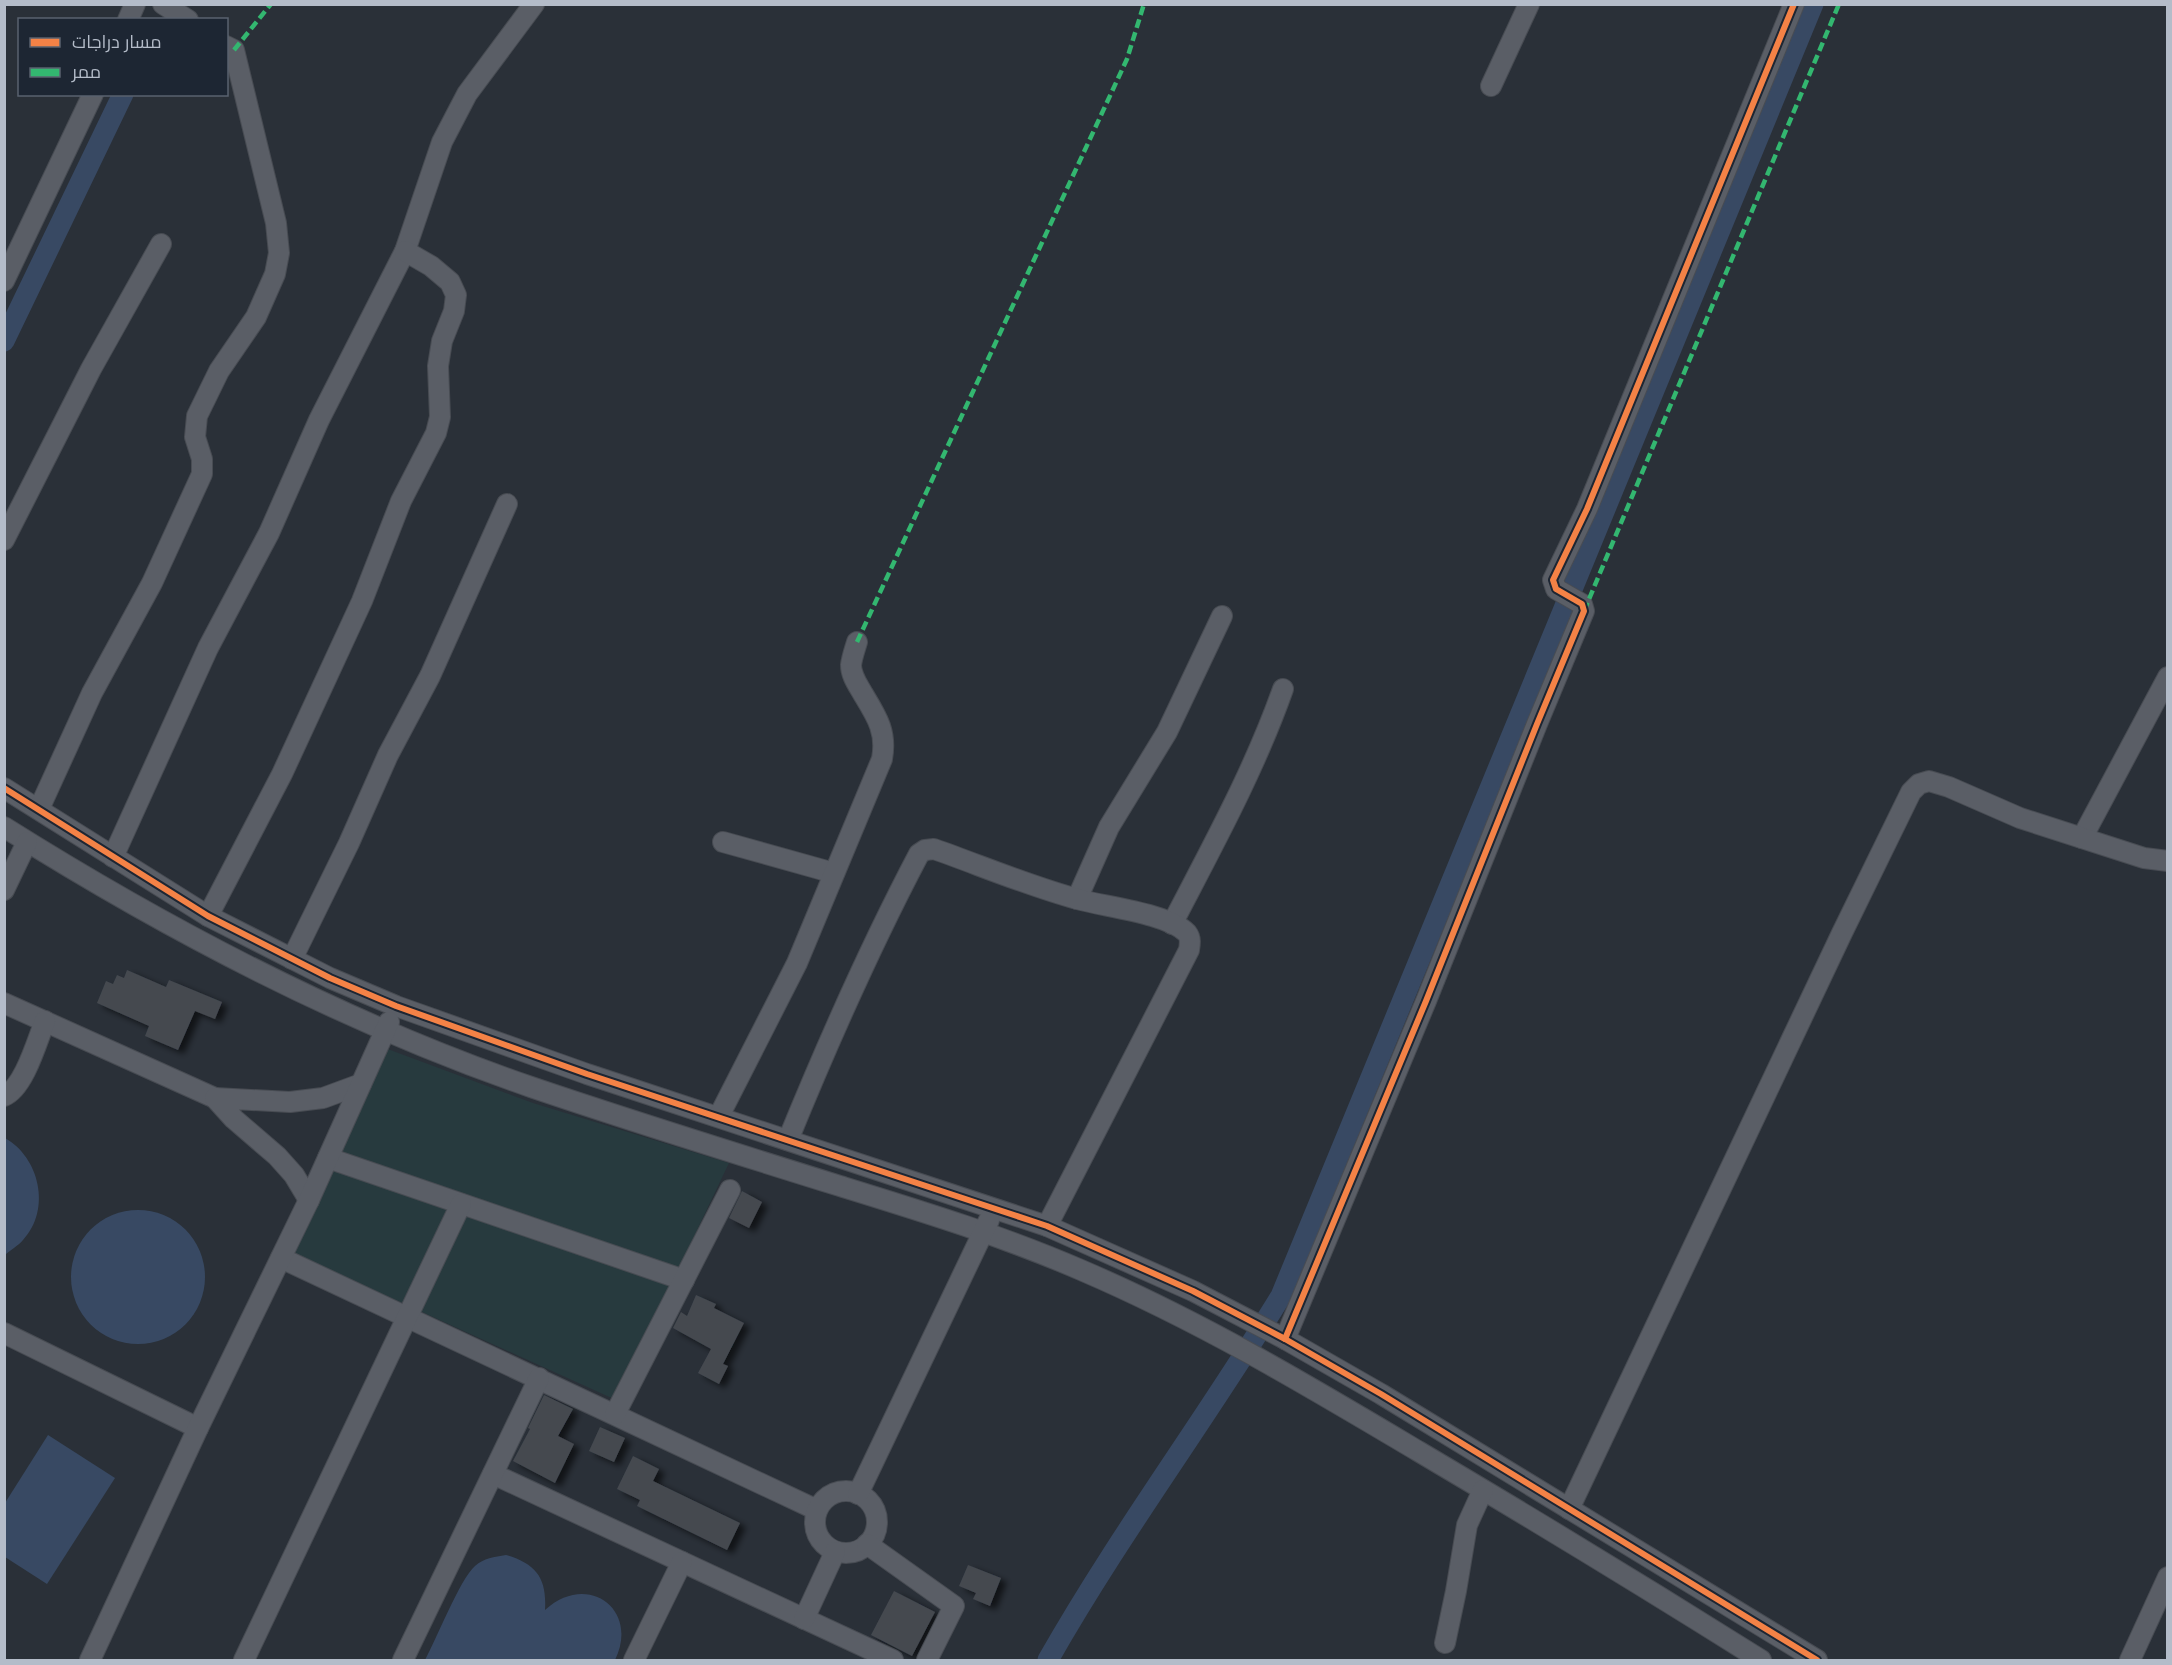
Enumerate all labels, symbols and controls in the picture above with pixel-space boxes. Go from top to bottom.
legend [18,18,228,96]
text: مسار دراجات [72,31,162,53]
text: ممر [71,61,101,83]

